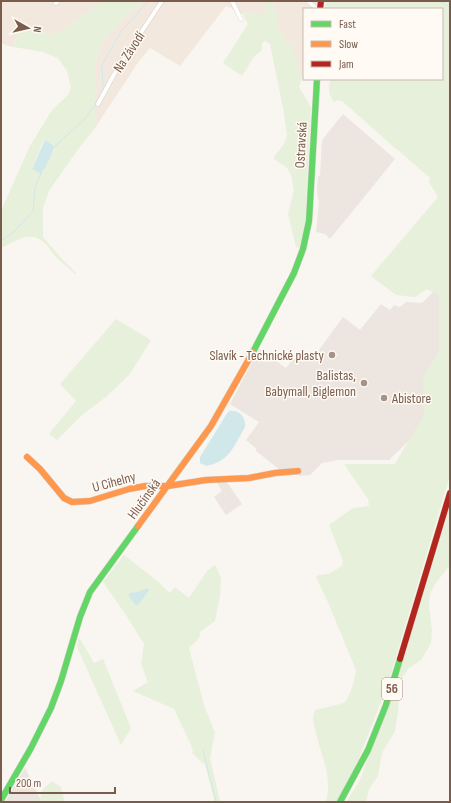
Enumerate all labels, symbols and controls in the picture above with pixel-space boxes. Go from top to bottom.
north arrow [8,8,48,48]
legend [303,8,443,80]
text: Fast [339,17,356,32]
text: N [31,26,44,33]
street label: Na Závodí [110,28,149,76]
text: Slow [339,37,358,52]
text: Jam [338,57,354,72]
street label: Ostravská [291,121,311,169]
place label: Slavík - Technické plasty [209,347,325,364]
marker: Slavík - Technické plasty [327,350,337,360]
place label: Balistas, Babymall, Biglemon [265,367,356,400]
marker: Balistas, Babymall, Biglemon [359,378,369,388]
place label: Abistore [391,390,431,407]
marker: Abistore [379,393,389,403]
street label: U Cihelny [90,468,138,496]
street label: Hlučínská [124,476,164,522]
road number: 56 [382,678,402,700]
scale bar [10,769,115,795]
text: 200 m [16,776,42,791]

